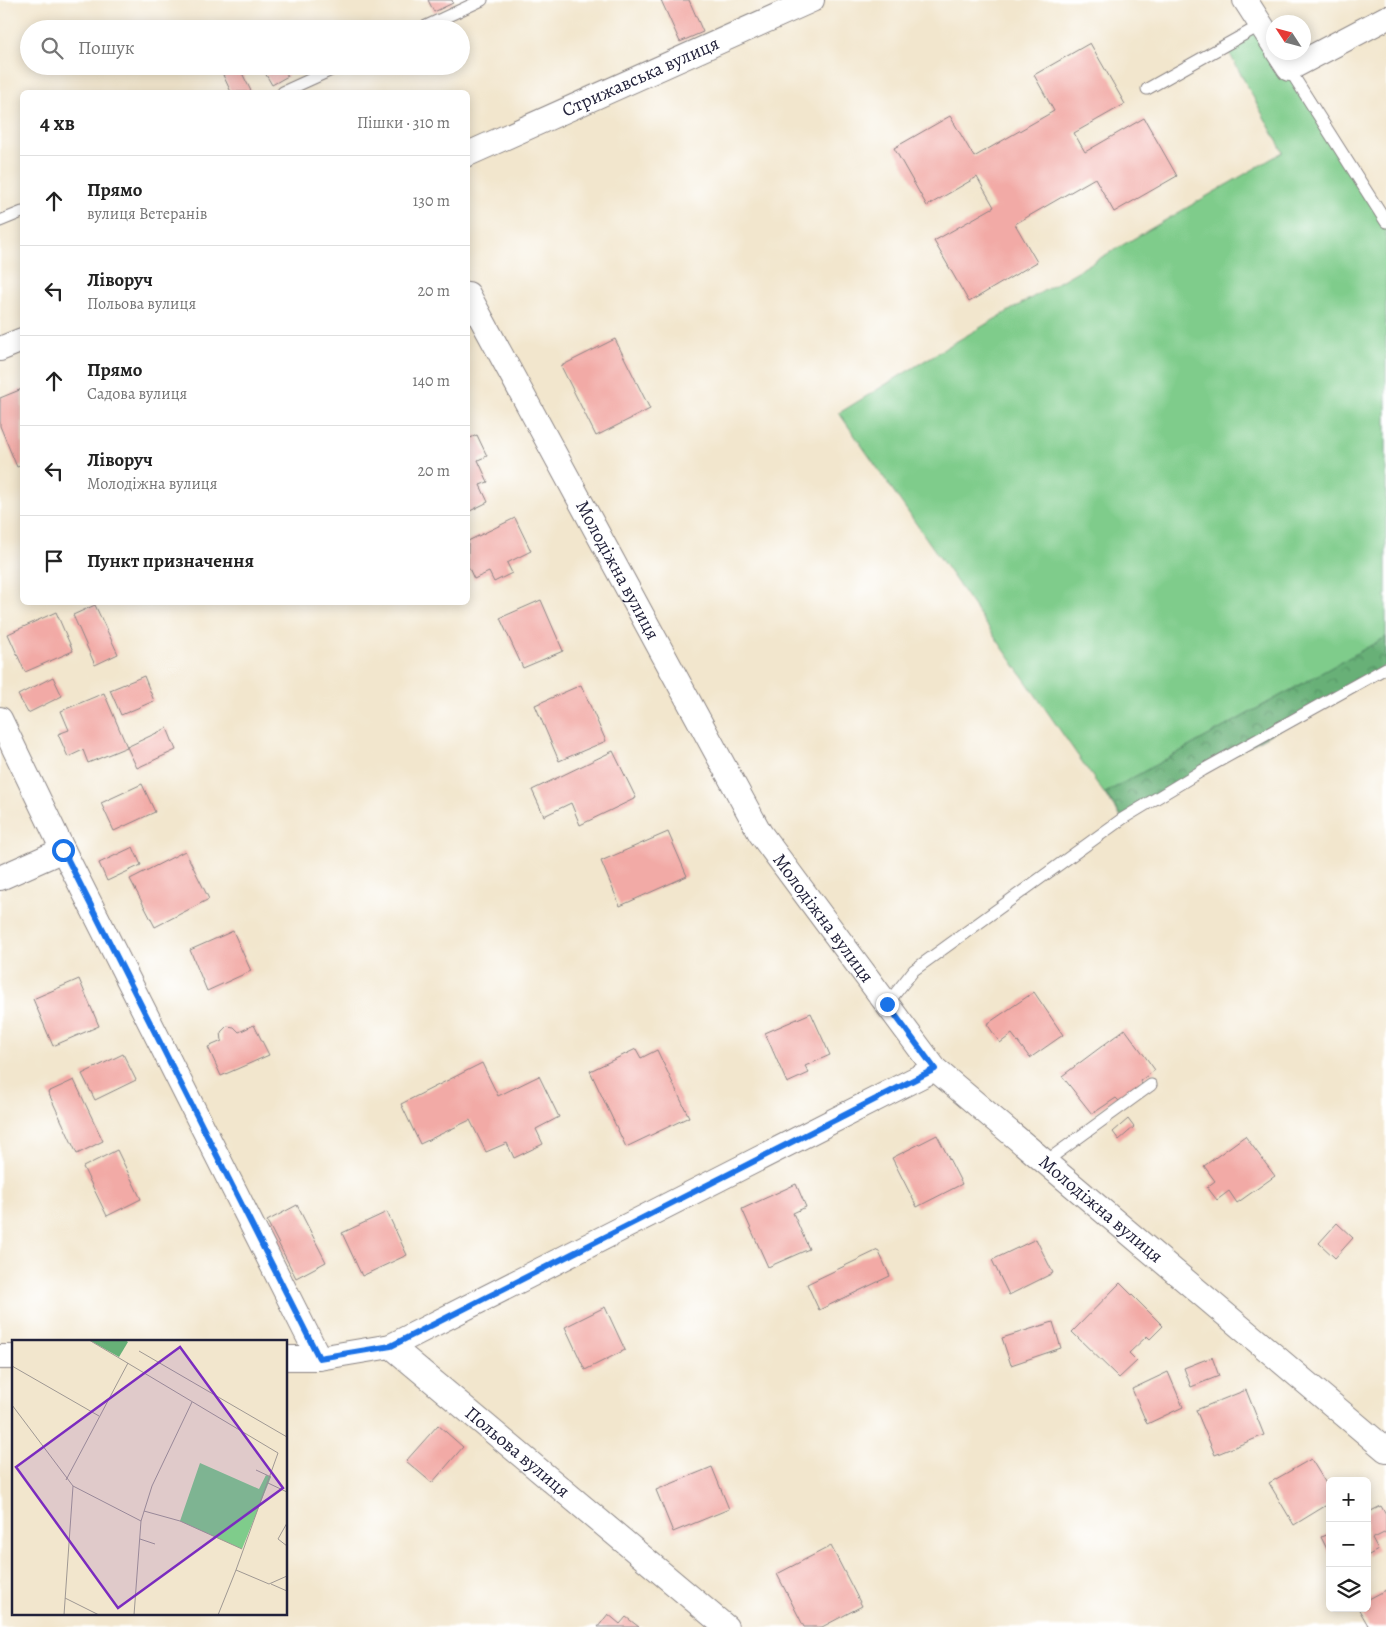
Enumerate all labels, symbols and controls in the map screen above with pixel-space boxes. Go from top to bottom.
north arrow [1266,15,1311,60]
search box [20,20,470,75]
street label: Стрижавська вулиця [558,30,723,123]
icon: search [38,34,66,62]
text: Пошук [78,35,135,61]
text: 4 хв [40,109,75,137]
text: Пішки · 310 m [357,112,450,134]
text: Прямо [87,177,142,203]
icon: ahead [40,187,68,215]
text: 130 m [413,190,450,212]
text: вулиця Ветеранів [87,203,207,225]
text: Ліворуч [87,267,153,293]
icon: left [40,277,68,305]
text: 20 m [417,280,450,302]
text: Польова вулиця [87,293,196,315]
text: Прямо [87,357,142,383]
icon: ahead [40,367,68,395]
text: 140 m [412,370,450,392]
text: Садова вулиця [87,383,187,405]
text: Ліворуч [87,447,153,473]
icon: left [40,457,68,485]
text: 20 m [417,460,450,482]
text: Молодіжна вулиця [87,473,217,495]
street label: Молодіжна вулиця [569,496,666,644]
icon: arrive [40,547,68,575]
text: Пункт призначення [87,548,254,574]
route start [52,839,75,862]
street label: Молодіжна вулиця [767,848,880,988]
route end [876,993,899,1016]
street label: Молодіжна вулиця [1033,1149,1169,1269]
inset map [12,1340,288,1614]
street label: Польова вулиця [459,1400,575,1504]
map controls [1326,1477,1371,1612]
button: + [1326,1477,1371,1522]
button: − [1326,1522,1371,1567]
button: layers [1326,1567,1371,1612]

